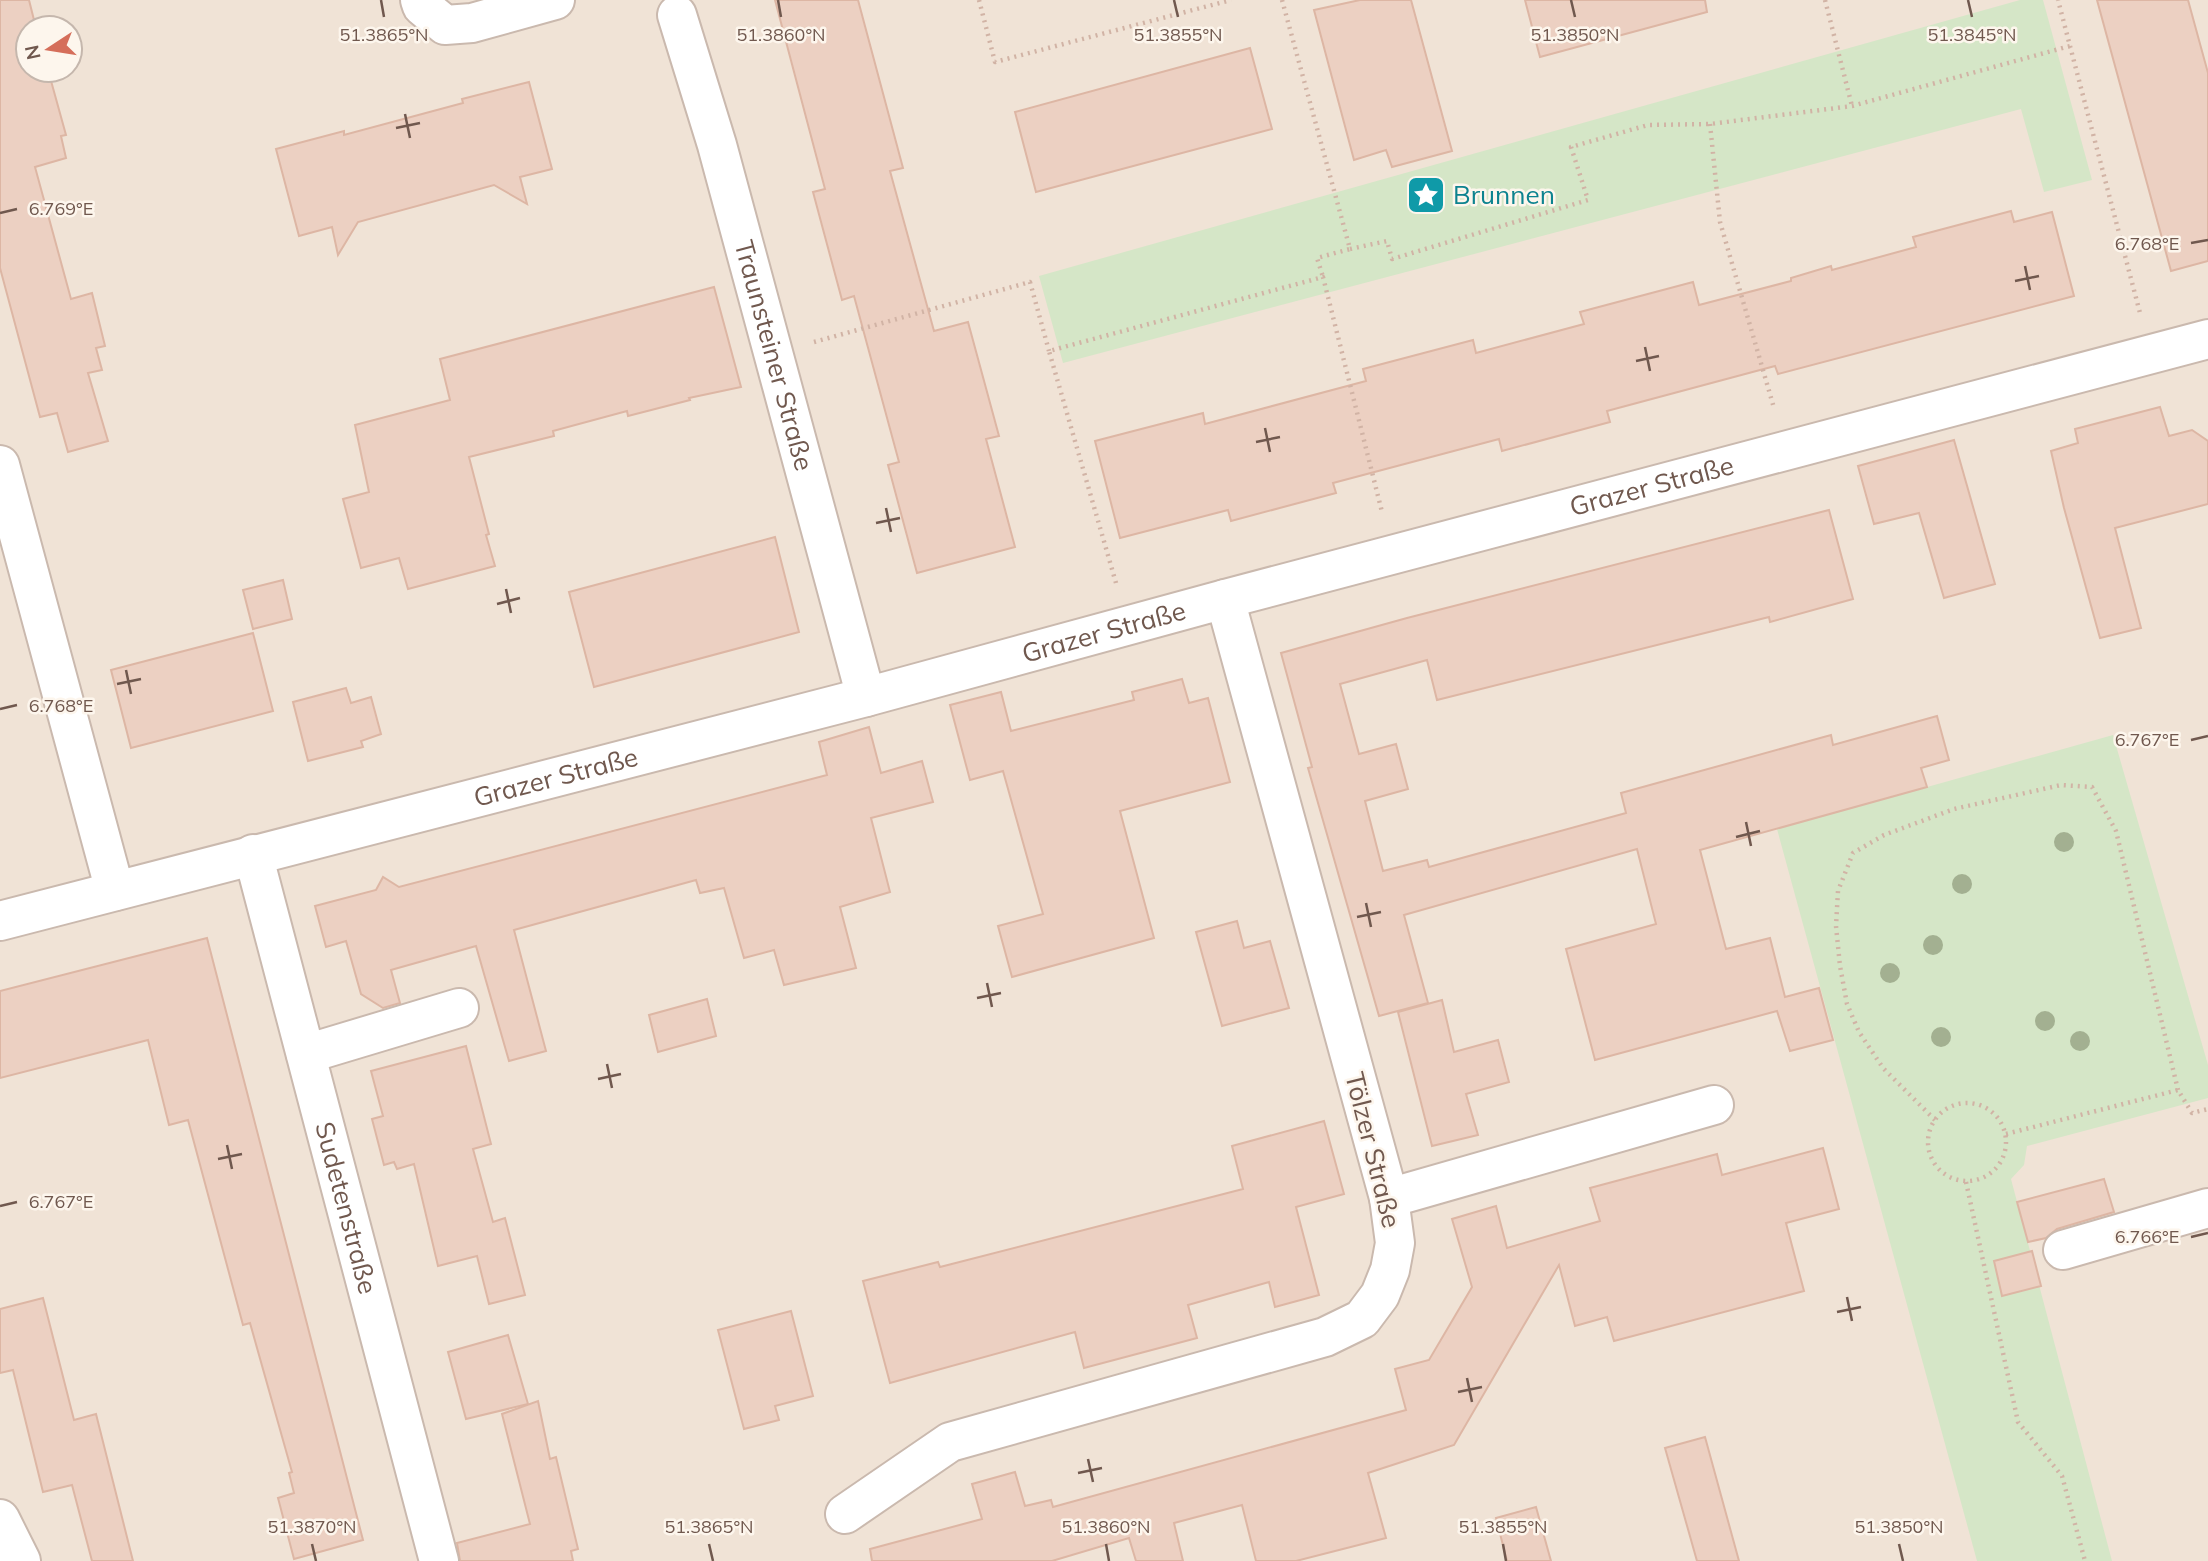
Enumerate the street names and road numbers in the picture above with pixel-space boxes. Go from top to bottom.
street label: Traunsteiner Straße [727,236,821,474]
street label: Grazer Straße [1566,448,1737,523]
street label: Grazer Straße [1018,594,1189,670]
street label: Grazer Straße [470,740,641,814]
street label: Tölzer Straße [1338,1069,1409,1231]
street label: Sudetenstraße [308,1118,385,1298]

